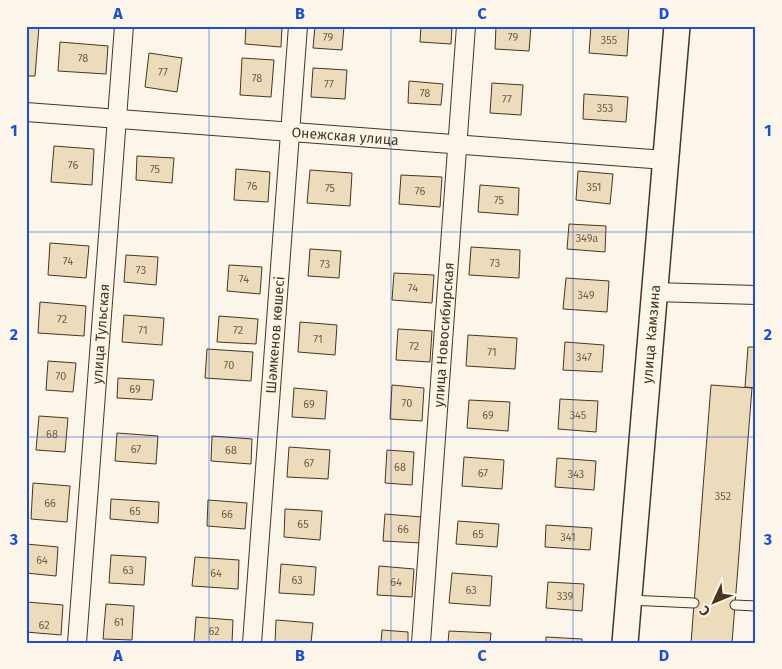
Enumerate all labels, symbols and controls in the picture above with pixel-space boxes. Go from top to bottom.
text: A [112,4,123,23]
text: B [295,4,305,23]
text: C [477,4,487,23]
text: D [659,4,669,23]
house number: 79 [323,31,333,44]
house number: 79 [508,31,518,44]
house number: 355 [601,34,618,47]
house number: 78 [78,52,88,65]
house number: 77 [158,66,168,79]
house number: 78 [252,72,262,85]
house number: 77 [324,78,334,91]
house number: 78 [420,87,430,100]
house number: 77 [502,93,512,106]
house number: 353 [597,102,613,115]
text: 1 [10,121,18,140]
text: 1 [764,121,772,140]
street label: Онежская улица [291,124,399,149]
house number: 76 [68,159,78,172]
house number: 75 [150,163,161,176]
house number: 76 [247,180,257,193]
house number: 351 [586,181,602,194]
house number: 75 [325,182,336,195]
house number: 76 [415,185,425,198]
house number: 75 [494,194,505,207]
house number: 349а [576,232,598,245]
house number: 74 [63,255,73,268]
house number: 73 [490,257,500,270]
house number: 73 [320,258,330,271]
street label: улица Новосибирская [430,262,458,408]
house number: 73 [136,264,146,277]
house number: 74 [239,273,249,286]
street label: Шәмкенов көшесі [263,276,288,394]
house number: 74 [408,282,418,295]
street label: улица Тульская [89,283,113,385]
street label: улица Камзина [639,284,664,384]
house number: 349 [578,289,595,302]
house number: 72 [57,313,67,326]
house number: 71 [138,324,148,337]
house number: 72 [233,324,243,337]
text: 2 [10,325,18,344]
text: 2 [764,325,772,344]
house number: 71 [313,333,323,346]
house number: 72 [409,340,419,353]
house number: 71 [487,346,497,359]
house number: 347 [576,351,592,364]
house number: 70 [224,359,234,372]
house number: 70 [56,370,66,383]
house number: 69 [129,383,141,396]
house number: 70 [402,397,412,410]
house number: 69 [303,398,315,411]
house number: 69 [482,409,494,422]
house number: 345 [570,409,587,422]
house number: 68 [46,428,58,441]
house number: 67 [131,443,141,456]
house number: 68 [225,444,237,457]
house number: 67 [304,457,314,470]
house number: 68 [394,461,406,474]
house number: 67 [478,467,488,480]
house number: 343 [568,468,584,481]
house number: 352 [715,490,731,503]
house number: 66 [44,497,56,510]
house number: 65 [129,505,141,518]
house number: 66 [221,508,233,521]
house number: 65 [297,518,309,531]
house number: 66 [397,523,409,536]
house number: 65 [472,528,484,541]
text: 3 [9,530,18,549]
text: 3 [763,530,772,549]
house number: 341 [560,531,576,544]
house number: 64 [36,554,48,567]
house number: 63 [122,564,134,577]
house number: 64 [210,567,222,580]
house number: 63 [291,574,303,587]
house number: 64 [390,576,402,589]
north arrow [690,576,740,626]
house number: 63 [465,584,477,597]
house number: 339 [557,590,574,603]
text: С [696,602,714,619]
house number: 61 [114,616,124,629]
house number: 62 [38,619,50,632]
house number: 62 [208,625,220,638]
text: A [112,646,123,665]
text: B [295,646,305,665]
text: C [477,646,487,665]
text: D [659,646,669,665]

